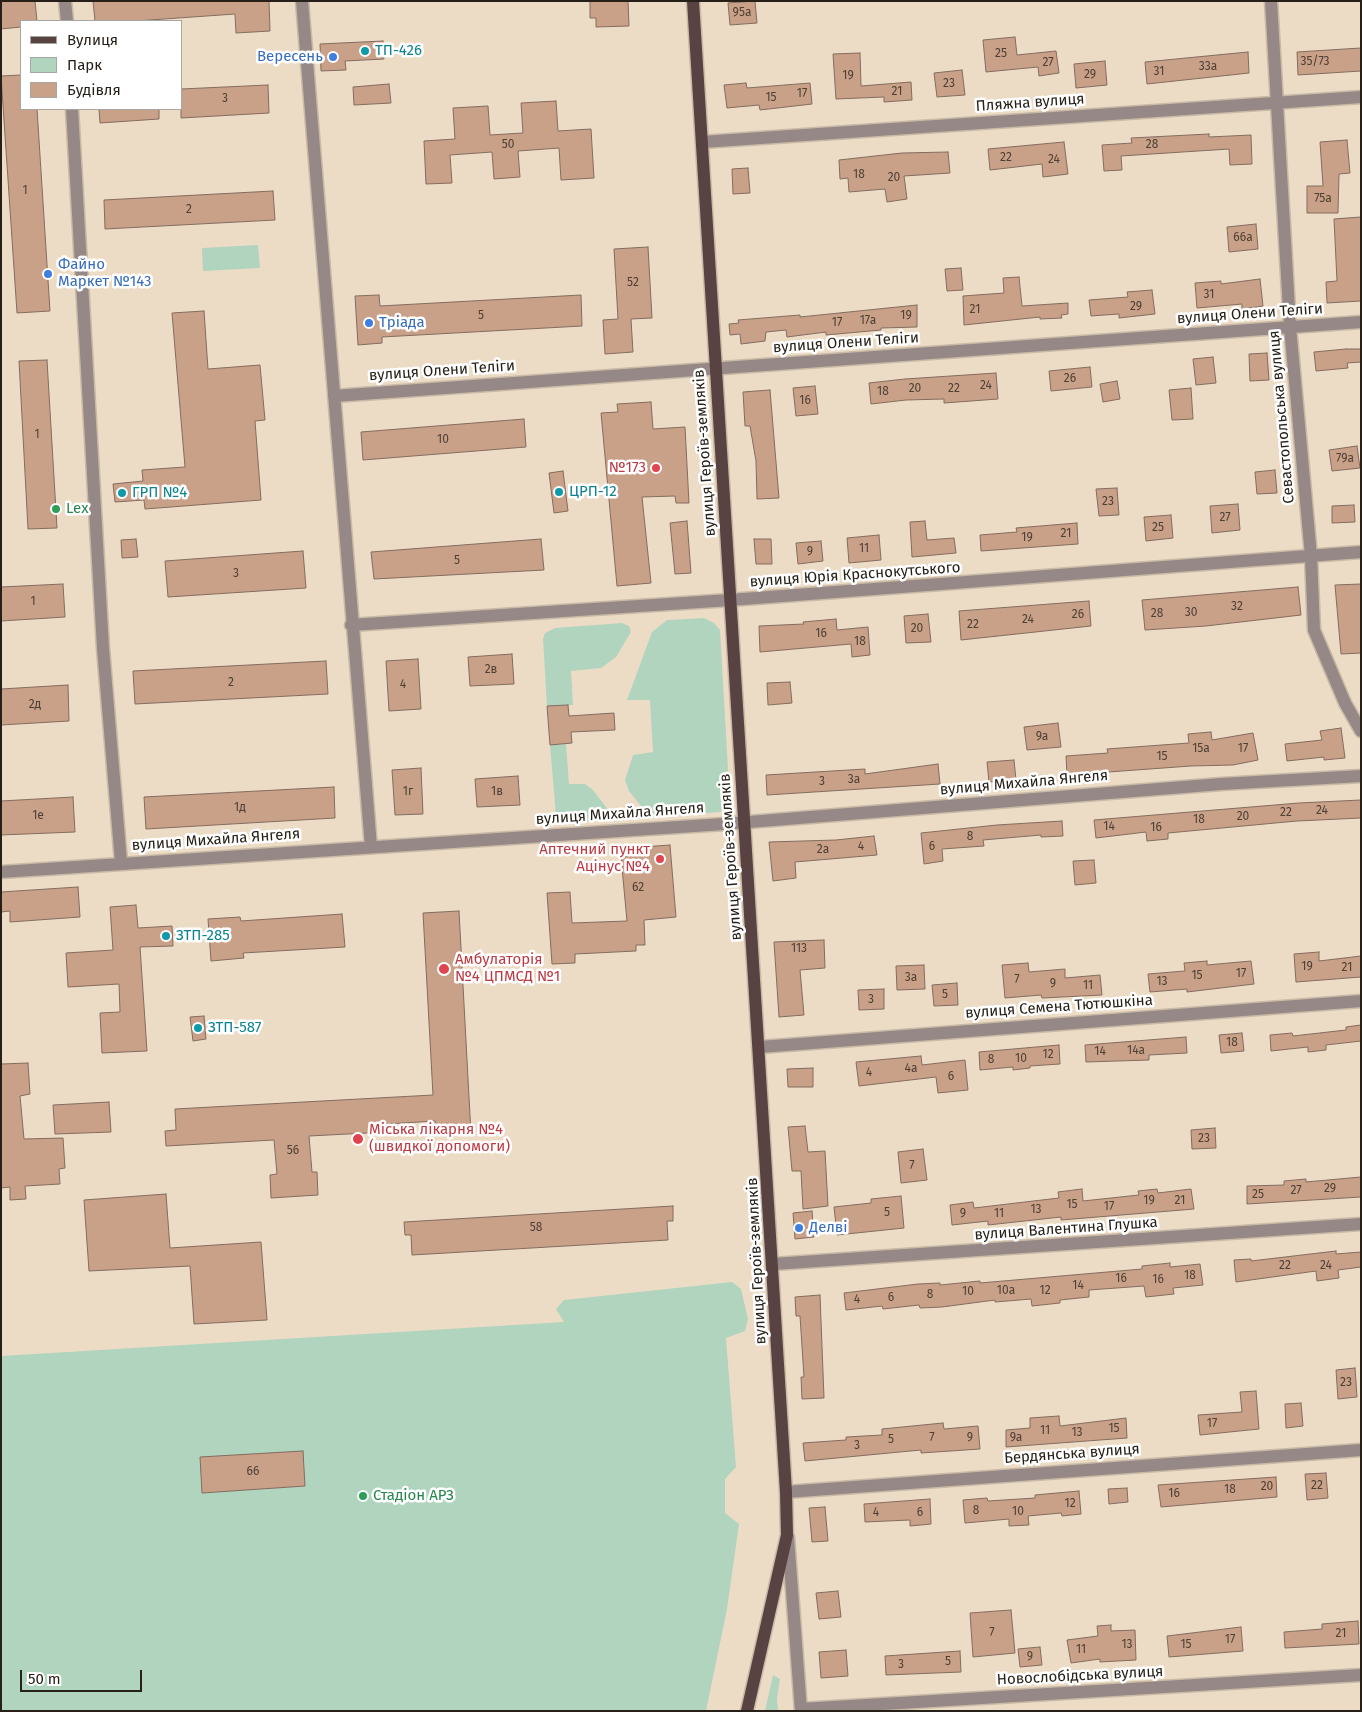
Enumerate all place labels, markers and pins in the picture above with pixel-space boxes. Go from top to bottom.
place label: ТП-426 [375,42,422,60]
marker: ТП-426 [359,45,371,57]
place label: Вересень [257,48,323,66]
marker: Вересень [327,51,339,63]
place label: Файно Маркет №143 [58,256,151,291]
marker: Файно Маркет №143 [42,268,54,280]
place label: Тріада [379,314,425,332]
marker: Тріада [363,317,375,329]
place label: №173 [609,459,646,477]
marker: №173 [650,462,662,474]
place label: ЦРП-12 [569,483,617,501]
place label: ГРП №4 [132,484,187,502]
marker: ЦРП-12 [553,486,565,498]
marker: ГРП №4 [116,487,128,499]
place label: Lex [66,500,88,518]
marker: Lex [50,503,62,515]
place label: Аптечний пункт Ацінус №4 [539,841,650,876]
marker: Аптечний пункт Ацінус №4 [654,853,666,865]
place label: ЗТП-285 [176,927,230,945]
marker: ЗТП-285 [160,930,172,942]
place label: Амбулаторія №4 ЦПМСД №1 [455,951,560,986]
marker: Амбулаторія №4 ЦПМСД №1 [437,962,451,976]
place label: ЗТП-587 [208,1019,262,1037]
marker: ЗТП-587 [192,1022,204,1034]
place label: Міська лікарня №4 (швидкої допомоги) [369,1121,510,1156]
marker: Міська лікарня №4 (швидкої допомоги) [351,1132,365,1146]
place label: Делві [809,1219,848,1237]
marker: Делві [793,1222,805,1234]
place label: Стадіон АРЗ [373,1487,454,1505]
marker: Стадіон АРЗ [357,1490,369,1502]

